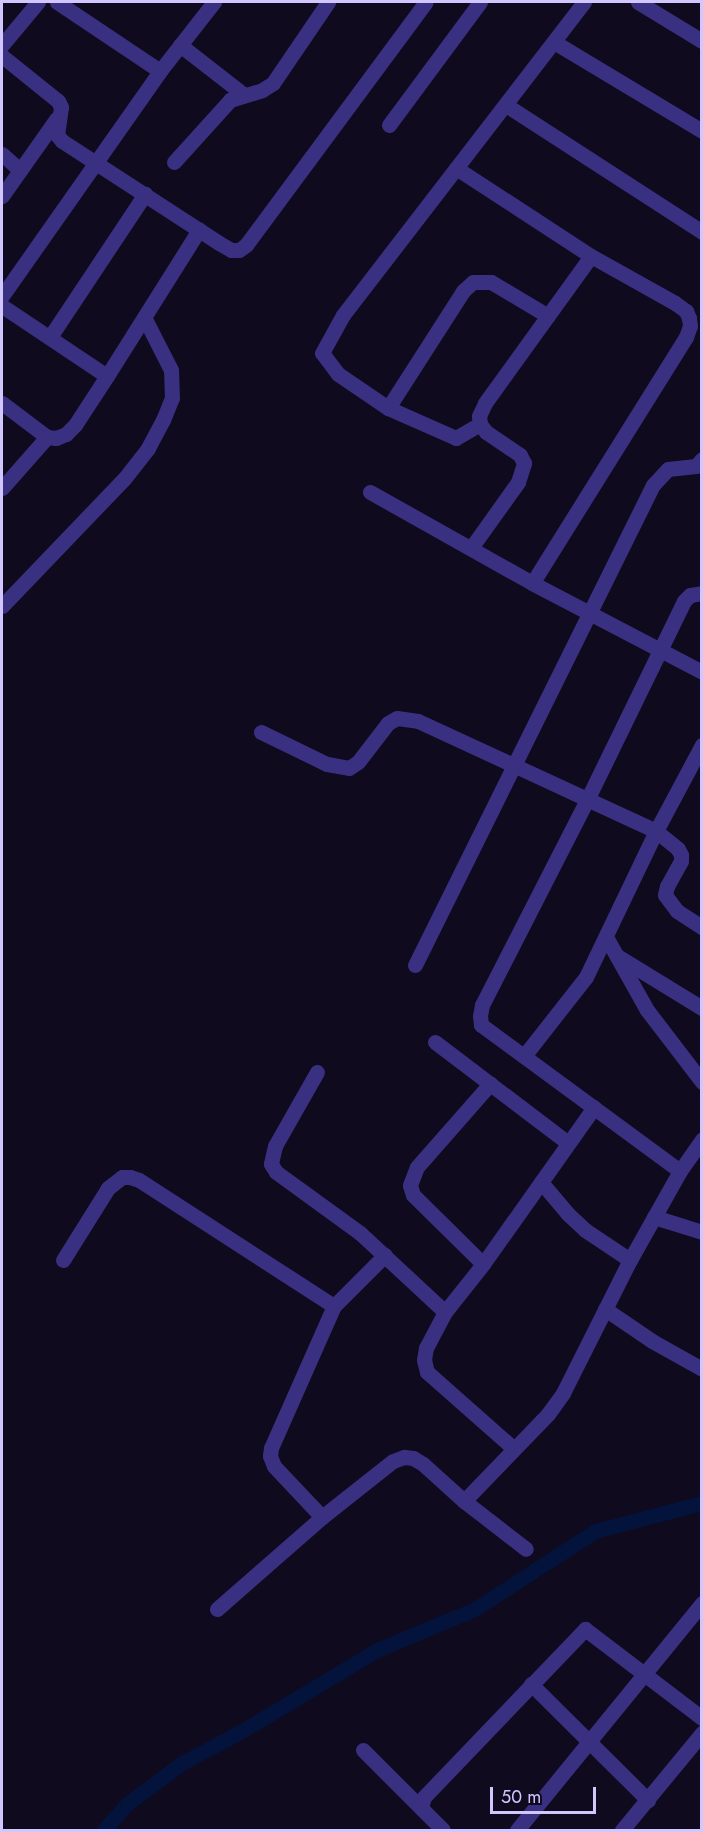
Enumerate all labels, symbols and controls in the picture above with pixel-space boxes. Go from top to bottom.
scale bar [493,1775,600,1813]
text: 50 m [501,1784,541,1810]

